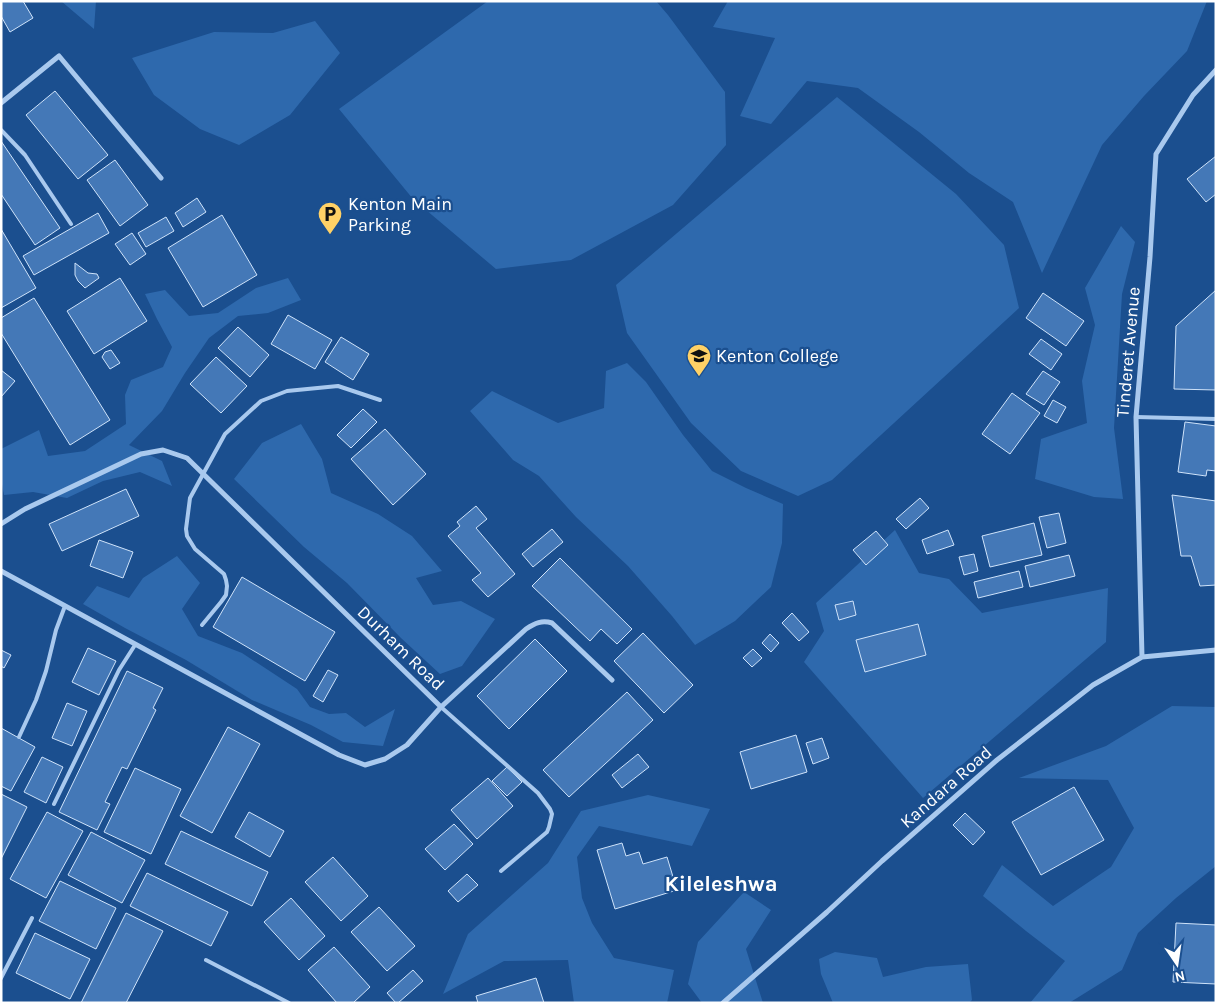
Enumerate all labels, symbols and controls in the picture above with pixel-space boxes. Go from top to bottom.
place label: Kenton Main Parking [348,193,452,236]
parking icon: Kenton Main Parking [317,201,343,235]
street label: Tinderet Avenue [1111,286,1145,418]
school or university icon: Kenton College [686,343,712,377]
place label: Kenton College [716,345,838,367]
street label: Durham Road [353,601,449,695]
street label: Kandara Road [896,741,996,833]
district label: Kileleshwa [664,871,778,897]
north arrow [1152,939,1202,989]
text: N [1173,967,1187,986]

